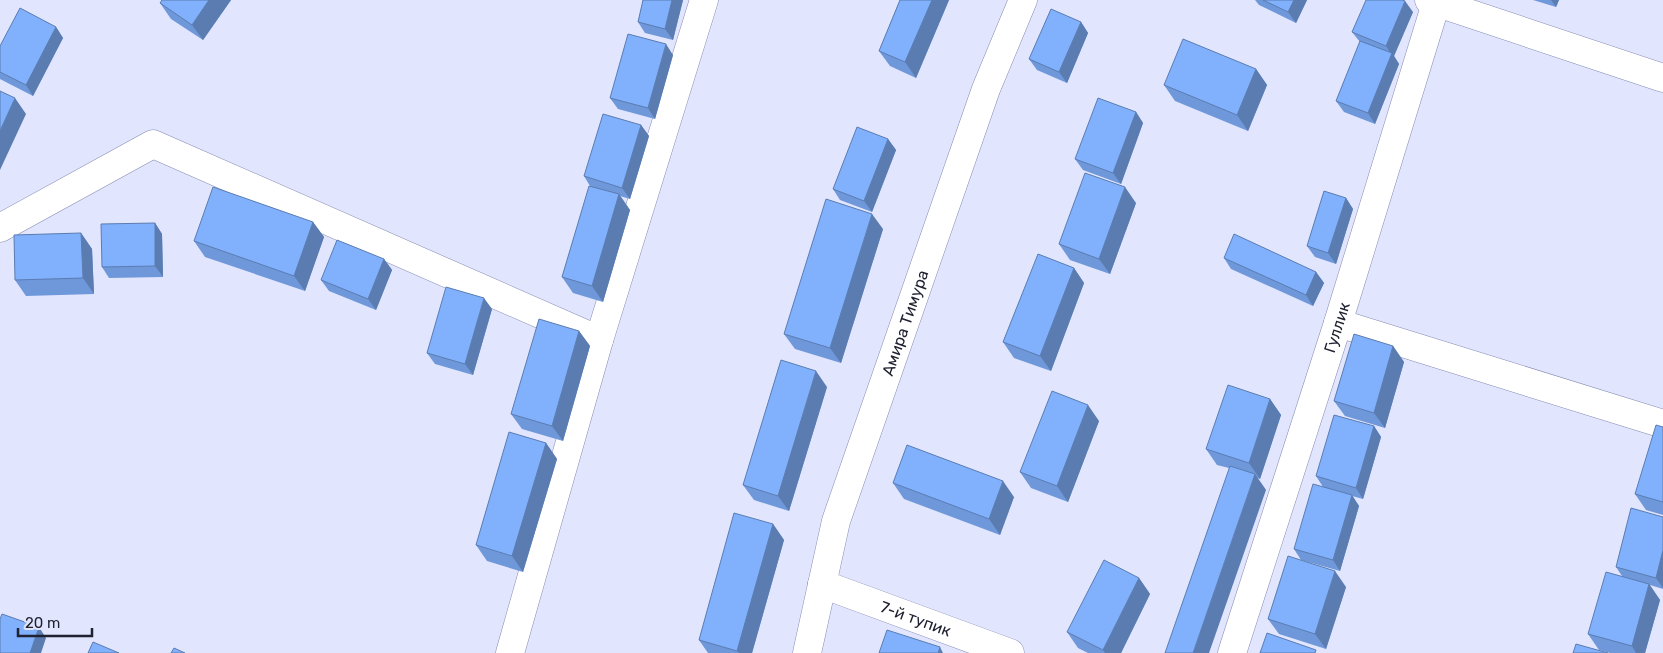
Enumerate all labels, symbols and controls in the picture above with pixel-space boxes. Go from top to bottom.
street label: Амира Тимура [878,267,932,378]
street label: Гуллик [1320,299,1354,355]
street label: 7-й тупик [878,597,954,640]
scale bar [18,606,91,638]
text: 20 m [25,614,60,632]

